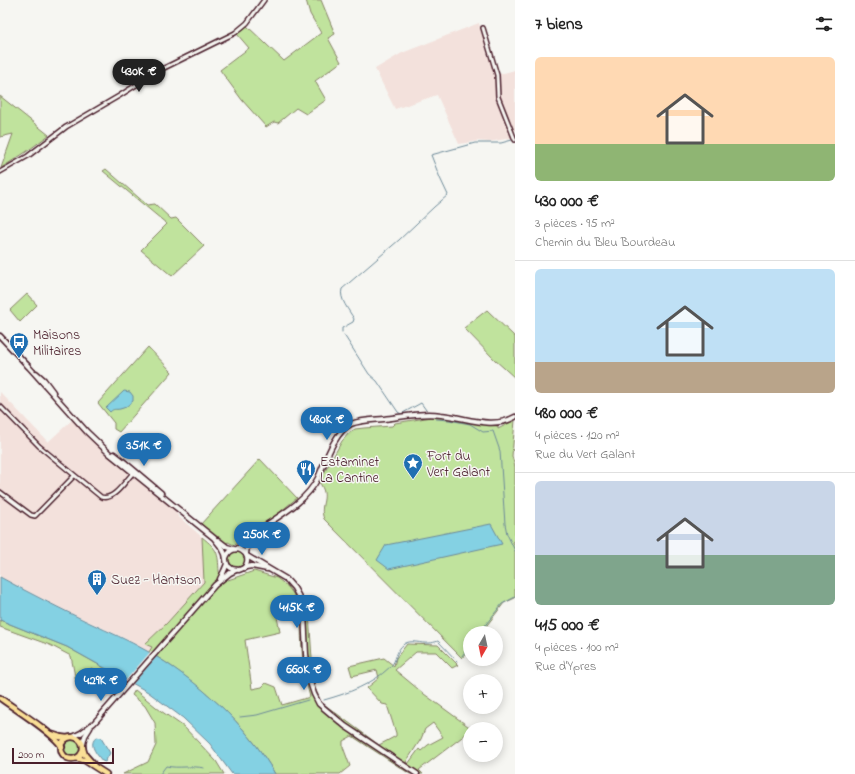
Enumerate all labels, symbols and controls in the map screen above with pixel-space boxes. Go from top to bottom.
text: 7 biens [535,12,583,37]
icon: filters [813,13,835,35]
pin: 430K € [106,59,172,93]
text: 430K € [122,62,156,81]
icon: home [649,83,721,155]
text: 430 000 € [535,189,599,214]
text: 3 pièces · 95 m² [535,214,615,233]
text: Chemin du Bleu Bourdeau [535,233,675,252]
icon: home [649,295,721,367]
place label: Maisons Militaires [33,325,81,362]
bus stop icon: Maisons Militaires [8,331,30,359]
text: 480 000 € [535,401,598,426]
pin: 480K € [294,407,360,441]
text: 480K € [310,410,344,429]
text: 4 pièces · 120 m² [535,426,620,445]
pin: 351K € [111,433,177,467]
text: 351K € [126,436,162,455]
text: Rue du Vert Galant [535,445,635,464]
place label: Fort du Vert Galant [426,446,491,483]
place label: Estaminet La Cantine [320,452,380,489]
place icon: Fort du Vert Galant [402,452,424,480]
restaurant icon: Estaminet La Cantine [295,458,317,486]
icon: home [649,507,721,579]
pin: 250K € [229,522,295,556]
text: 250K € [243,525,281,544]
building icon: Suez - Hantson [86,568,108,596]
place label: Suez - Hantson [111,570,201,591]
pin: 415K € [264,595,330,629]
text: 415K € [279,598,315,617]
text: 415 000 € [535,613,600,638]
north arrow [463,626,503,666]
map controls [463,626,503,762]
text: 4 pièces · 100 m² [535,638,619,657]
pin: 660K € [271,657,337,691]
text: Rue d'Ypres [535,657,596,676]
text: 660K € [286,660,322,679]
pin: 429K € [68,668,134,702]
text: 429K € [84,671,118,690]
button: + [463,674,503,714]
button: − [463,722,503,762]
scale bar [12,746,114,765]
text: 200 m [18,747,44,763]

